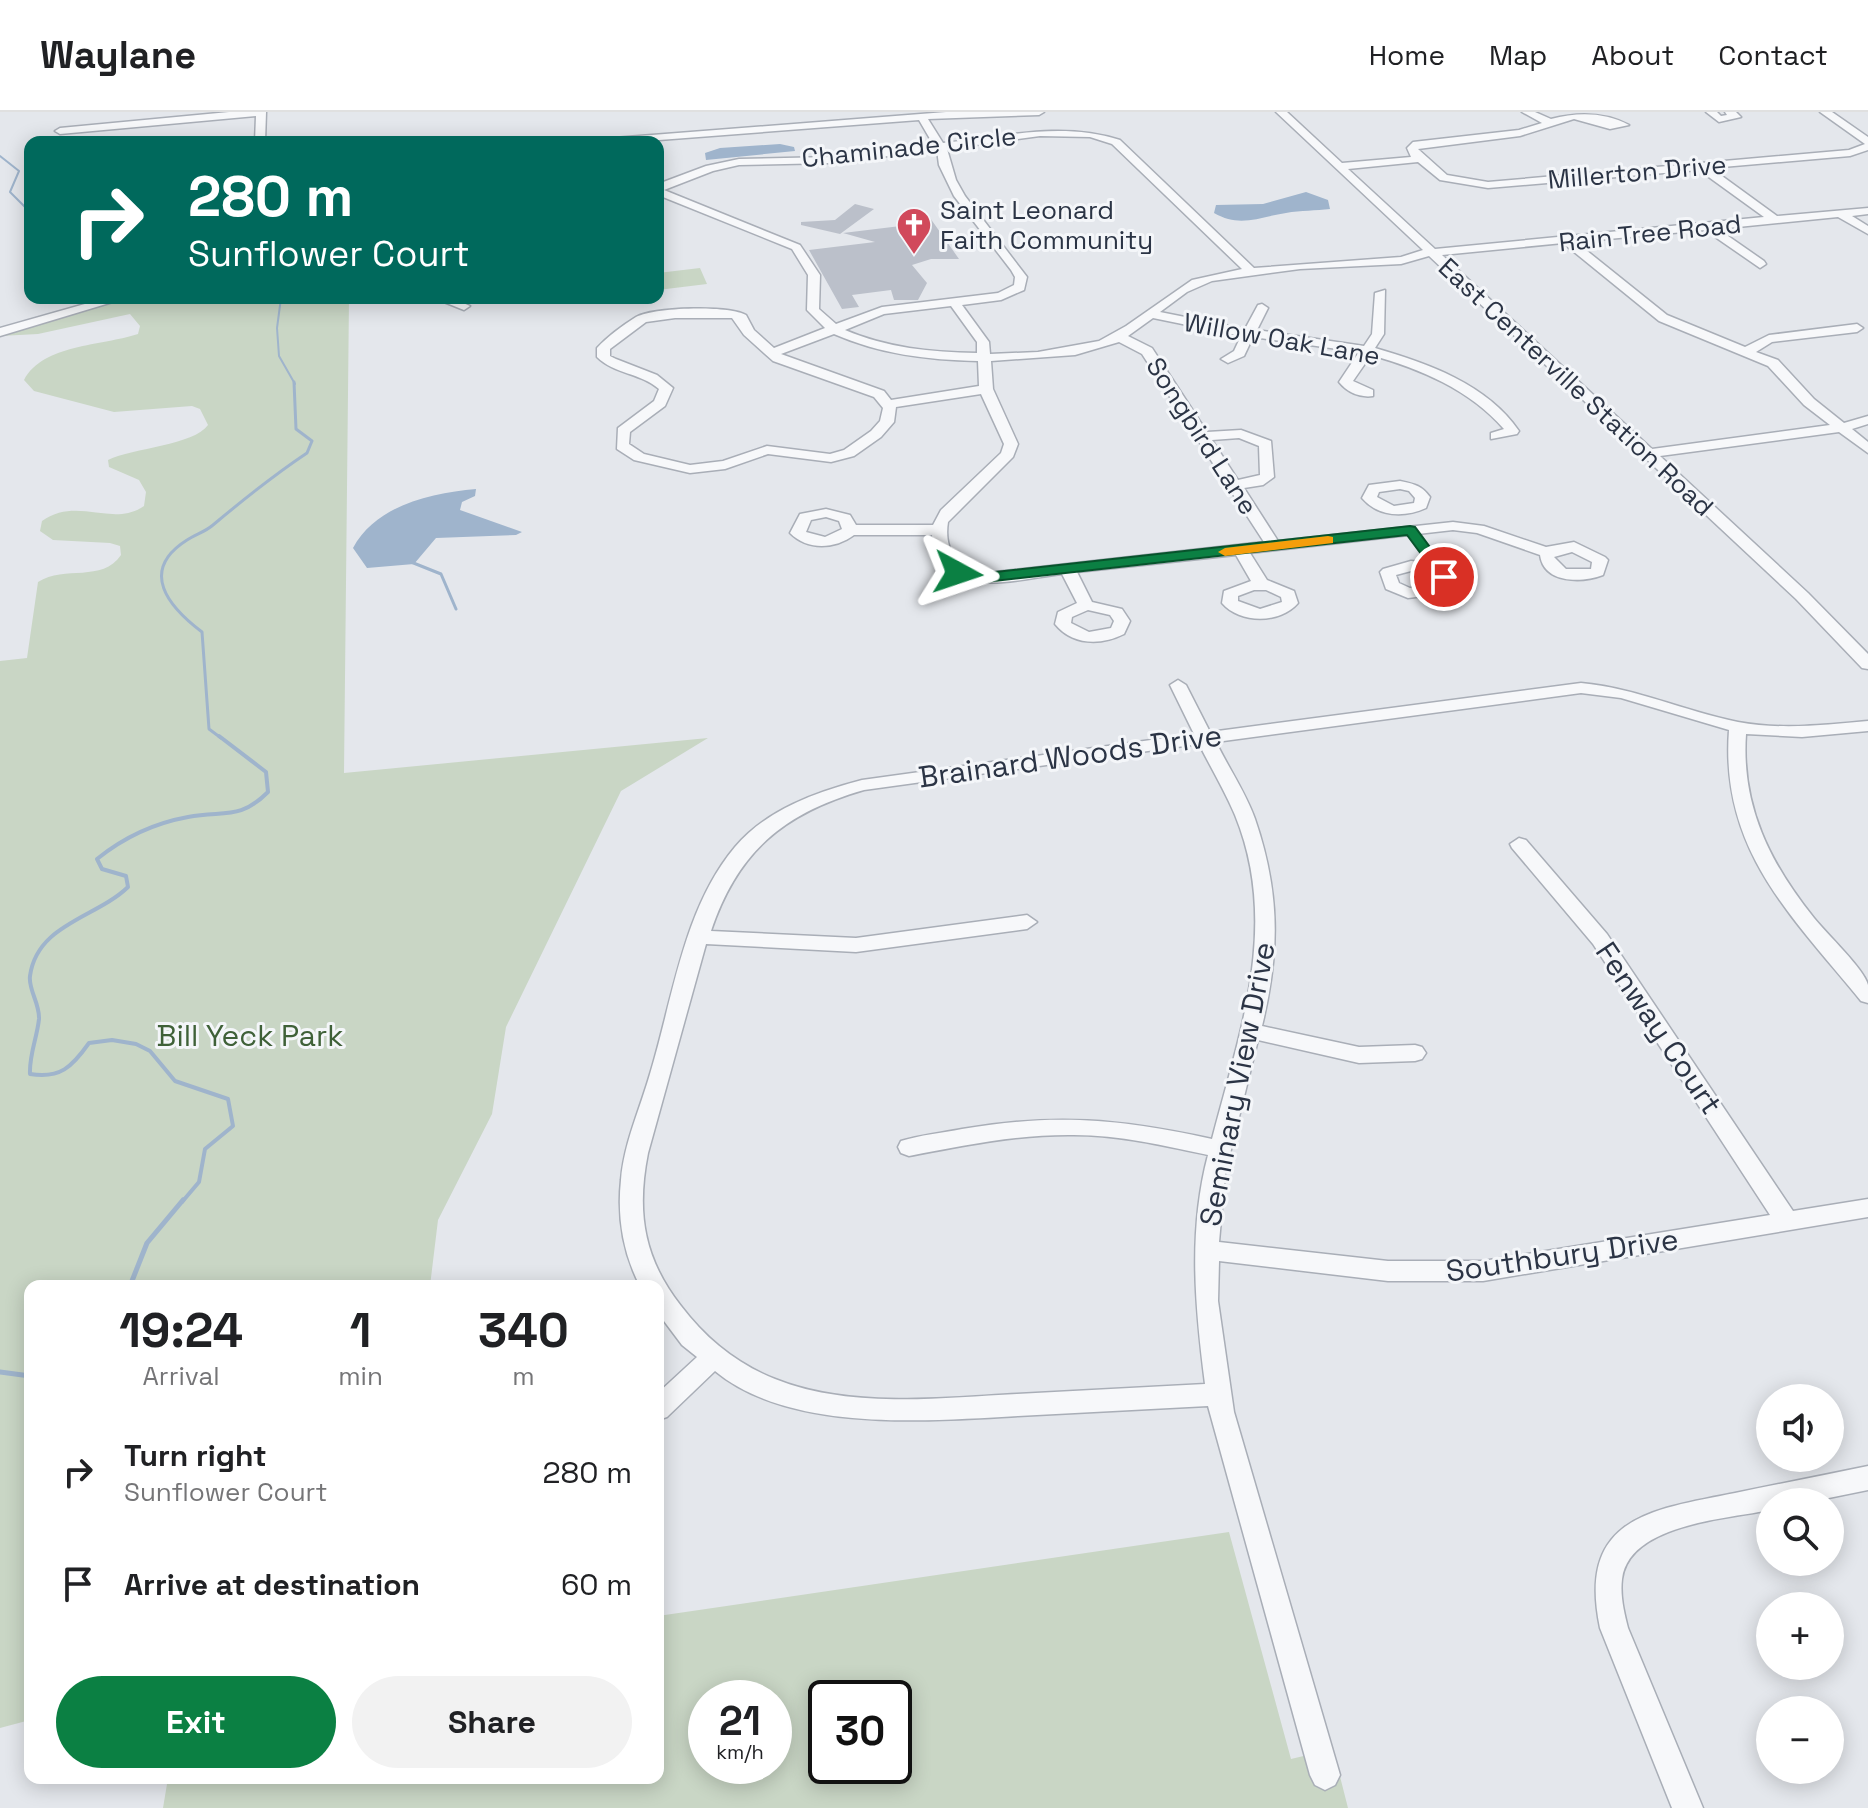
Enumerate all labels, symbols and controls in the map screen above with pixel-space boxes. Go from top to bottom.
text: Waylane [40,31,196,79]
text: Home [1369,37,1445,73]
text: Map [1489,37,1547,73]
text: About [1591,37,1674,73]
text: Contact [1718,37,1828,73]
street label: Chaminade Circle [800,119,1018,175]
street label: Millerton Drive [1546,147,1728,197]
text: 280 m [188,161,353,232]
icon: right [56,168,160,272]
place label: Saint Leonard Faith Community [940,193,1153,257]
church icon: Saint Leonard Faith Community [895,206,933,256]
street label: Rain Tree Road [1557,206,1743,260]
text: Sunflower Court [188,231,470,277]
street label: East Centerville Station Road [1431,250,1721,524]
street label: Willow Oak Lane [1181,305,1383,373]
street label: Songbird Lane [1138,351,1266,521]
position arrow [916,531,1000,615]
pin [1410,543,1478,611]
icon: arrive [1422,555,1466,599]
street label: Brainard Woods Drive [916,715,1224,797]
street label: Fenway Court [1587,934,1731,1122]
street label: Seminary View Drive [1190,938,1284,1230]
park label: Bill Yeck Park [157,1016,343,1055]
street label: Southbury Drive [1443,1219,1681,1291]
text: 19:24 [119,1300,243,1361]
text: 1 [350,1300,371,1361]
text: 340 [478,1300,569,1361]
text: Arrival [142,1359,220,1393]
text: min [338,1359,383,1393]
text: m [512,1359,535,1393]
map controls [1756,1384,1844,1784]
button: sound [1756,1384,1844,1472]
text: Turn right [124,1436,267,1475]
icon: right [56,1450,100,1494]
text: 280 m [542,1453,632,1492]
text: Sunflower Court [124,1475,327,1509]
button: search [1756,1488,1844,1576]
icon: arrive [56,1562,100,1606]
text: Arrive at destination [124,1565,420,1604]
text: 60 m [561,1565,632,1604]
button: + [1756,1592,1844,1680]
button: Exit [56,1676,336,1768]
button: Share [352,1676,632,1768]
speed limit sign: 30 [808,1680,912,1784]
text: 21 [719,1696,761,1747]
button: − [1756,1696,1844,1784]
text: km/h [716,1739,764,1765]

